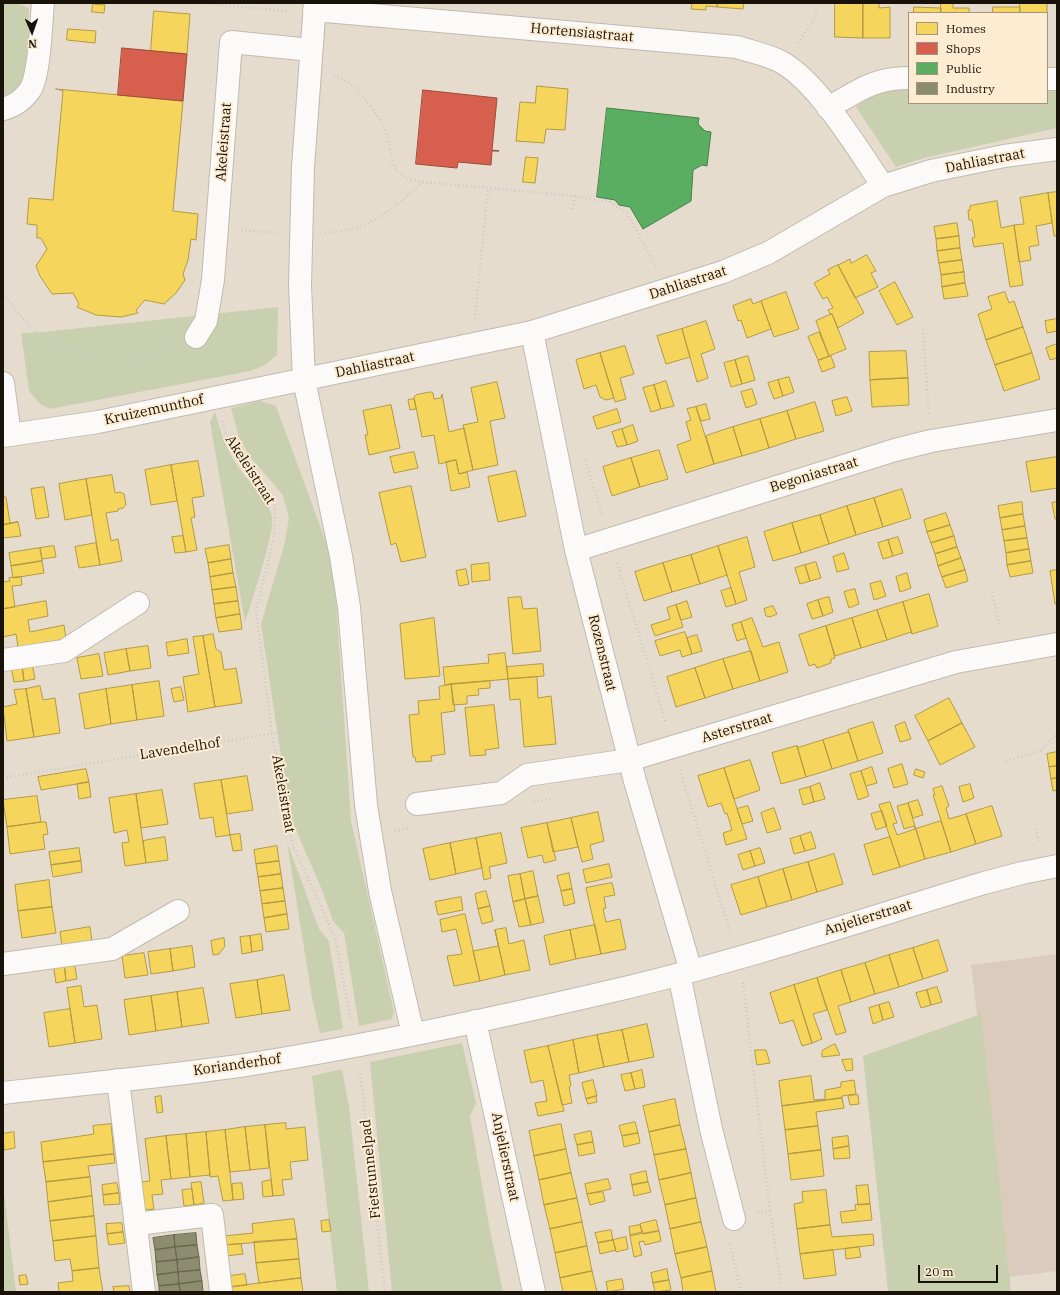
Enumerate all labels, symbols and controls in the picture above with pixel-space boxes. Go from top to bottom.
north arrow [12,12,52,52]
legend [908,12,1048,104]
street label: Hortensiastraat [530,20,634,46]
text: Homes [946,21,986,36]
text: N [28,37,37,51]
text: Shops [946,41,981,56]
text: Public [946,61,982,76]
text: Industry [946,81,995,96]
street label: Akeleistraat [213,102,235,182]
street label: Dahliastraat [944,145,1026,177]
street label: Dahliastraat [647,263,729,303]
street label: Dahliastraat [334,348,416,382]
street label: Kruizemunthof [103,391,205,429]
street label: Akeleistraat [221,432,279,508]
street label: Begoniastraat [768,454,860,496]
street label: Rozenstraat [584,613,620,693]
street label: Asterstraat [700,709,774,747]
street label: Lavendelhof [139,734,221,764]
street label: Akeleistraat [268,754,298,834]
street label: Anjelierstraat [822,897,914,939]
street label: Korianderhof [192,1051,282,1079]
street label: Anjelierstraat [487,1111,523,1203]
street label: Fietstunnelpad [357,1118,385,1220]
scale bar [920,1257,1000,1283]
text: 20 m [925,1264,954,1279]

